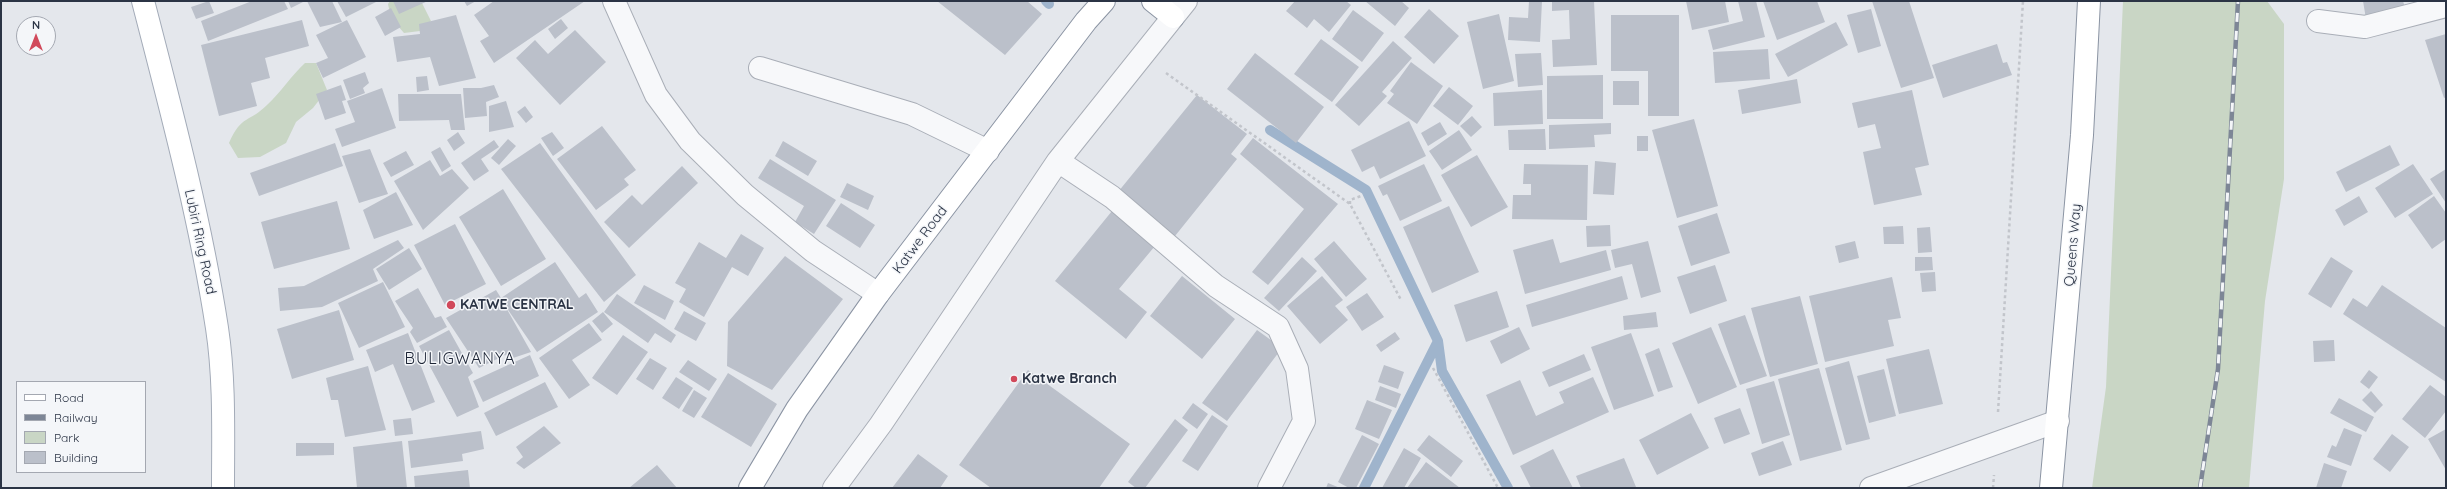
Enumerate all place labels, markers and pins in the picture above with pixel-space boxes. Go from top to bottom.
place label: KATWE CENTRAL [460,297,574,313]
marker: KATWE CENTRAL [445,299,457,311]
place label: Katwe Branch [1022,371,1117,387]
marker: Katwe Branch [1009,374,1019,384]

